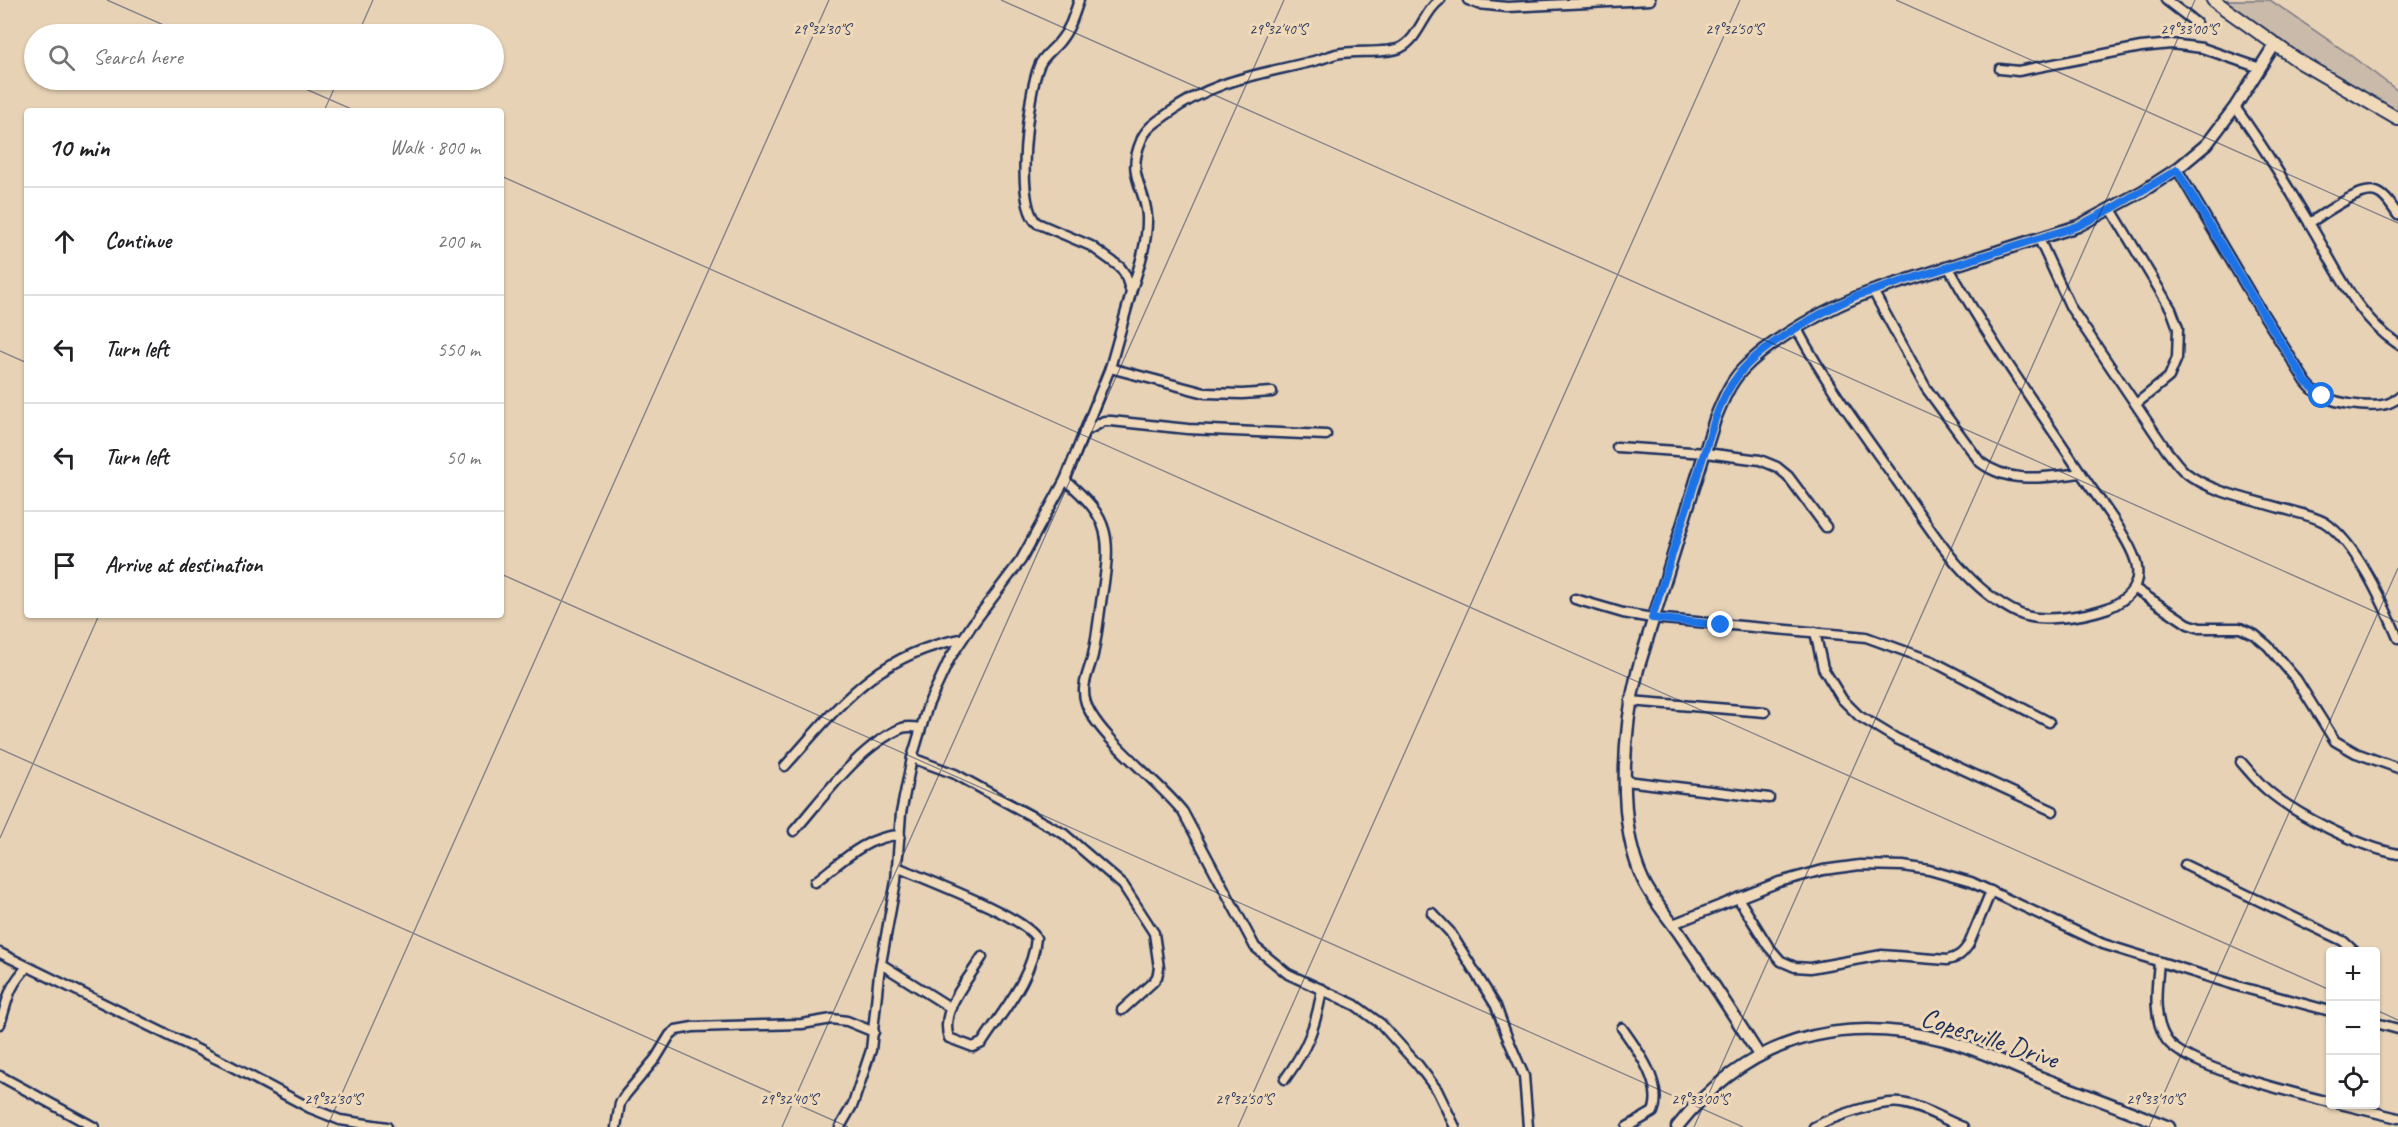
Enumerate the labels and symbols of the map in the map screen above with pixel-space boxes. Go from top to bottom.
text: 29°32'30"S [793,20,853,39]
text: 29°32'40"S [1249,20,1309,39]
text: 29°32'50"S [1705,20,1765,39]
text: 29°33'00"S [2160,20,2220,39]
route start [2308,382,2334,408]
route end [1707,611,1733,637]
street label: Copesville Drive [1917,999,2065,1077]
text: 29°32'30"S [304,1090,364,1109]
text: 29°32'40"S [760,1090,820,1109]
text: 29°32'50"S [1215,1090,1275,1109]
text: 29°33'00"S [1671,1090,1731,1109]
text: 29°33'10"S [2126,1090,2186,1109]

